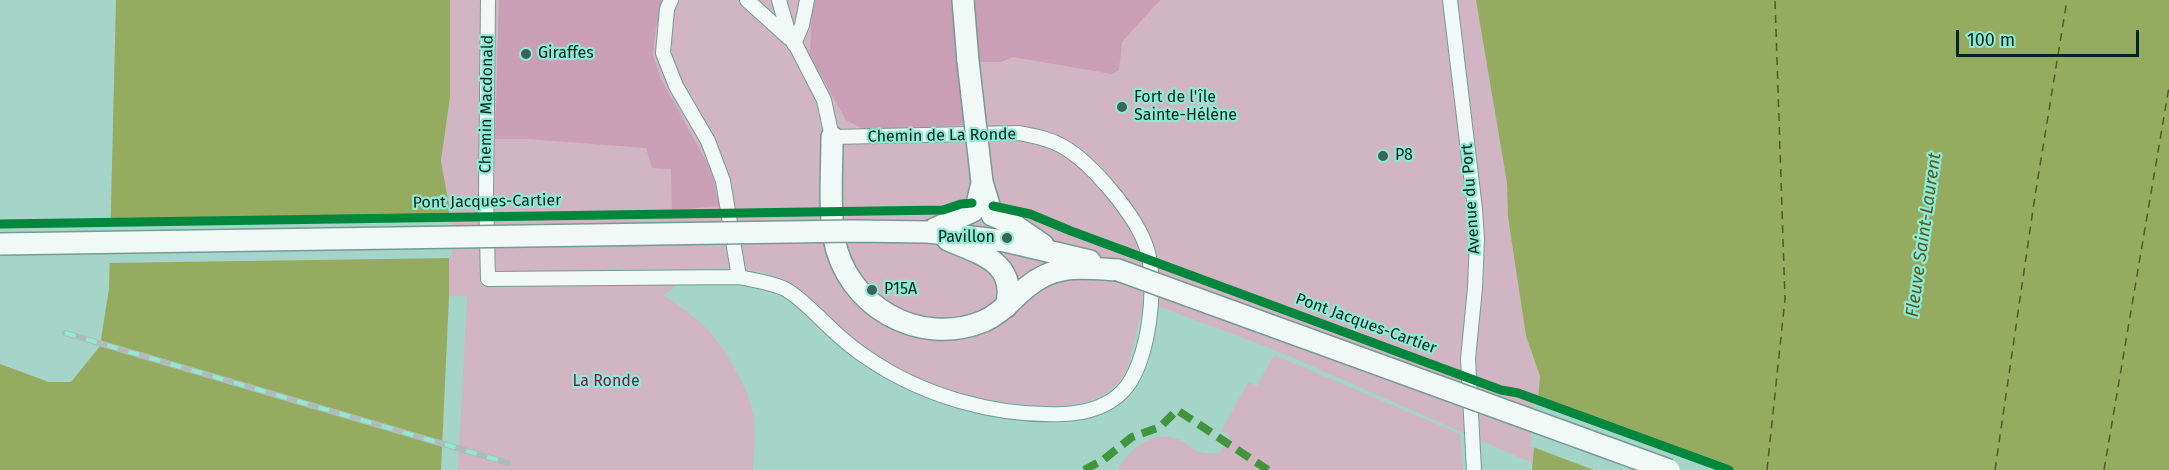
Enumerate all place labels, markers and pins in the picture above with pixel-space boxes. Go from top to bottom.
place label: Giraffes [538,44,594,64]
marker: Giraffes [519,47,533,61]
place label: Fort de l'île Sainte-Hélène [1134,88,1237,126]
marker: Fort de l'île Sainte-Hélène [1115,100,1129,114]
place label: P8 [1395,146,1413,166]
marker: P8 [1376,149,1390,163]
place label: Pavillon [938,228,995,248]
marker: Pavillon [1000,231,1014,245]
place label: P15A [884,280,917,300]
marker: P15A [865,283,879,297]

